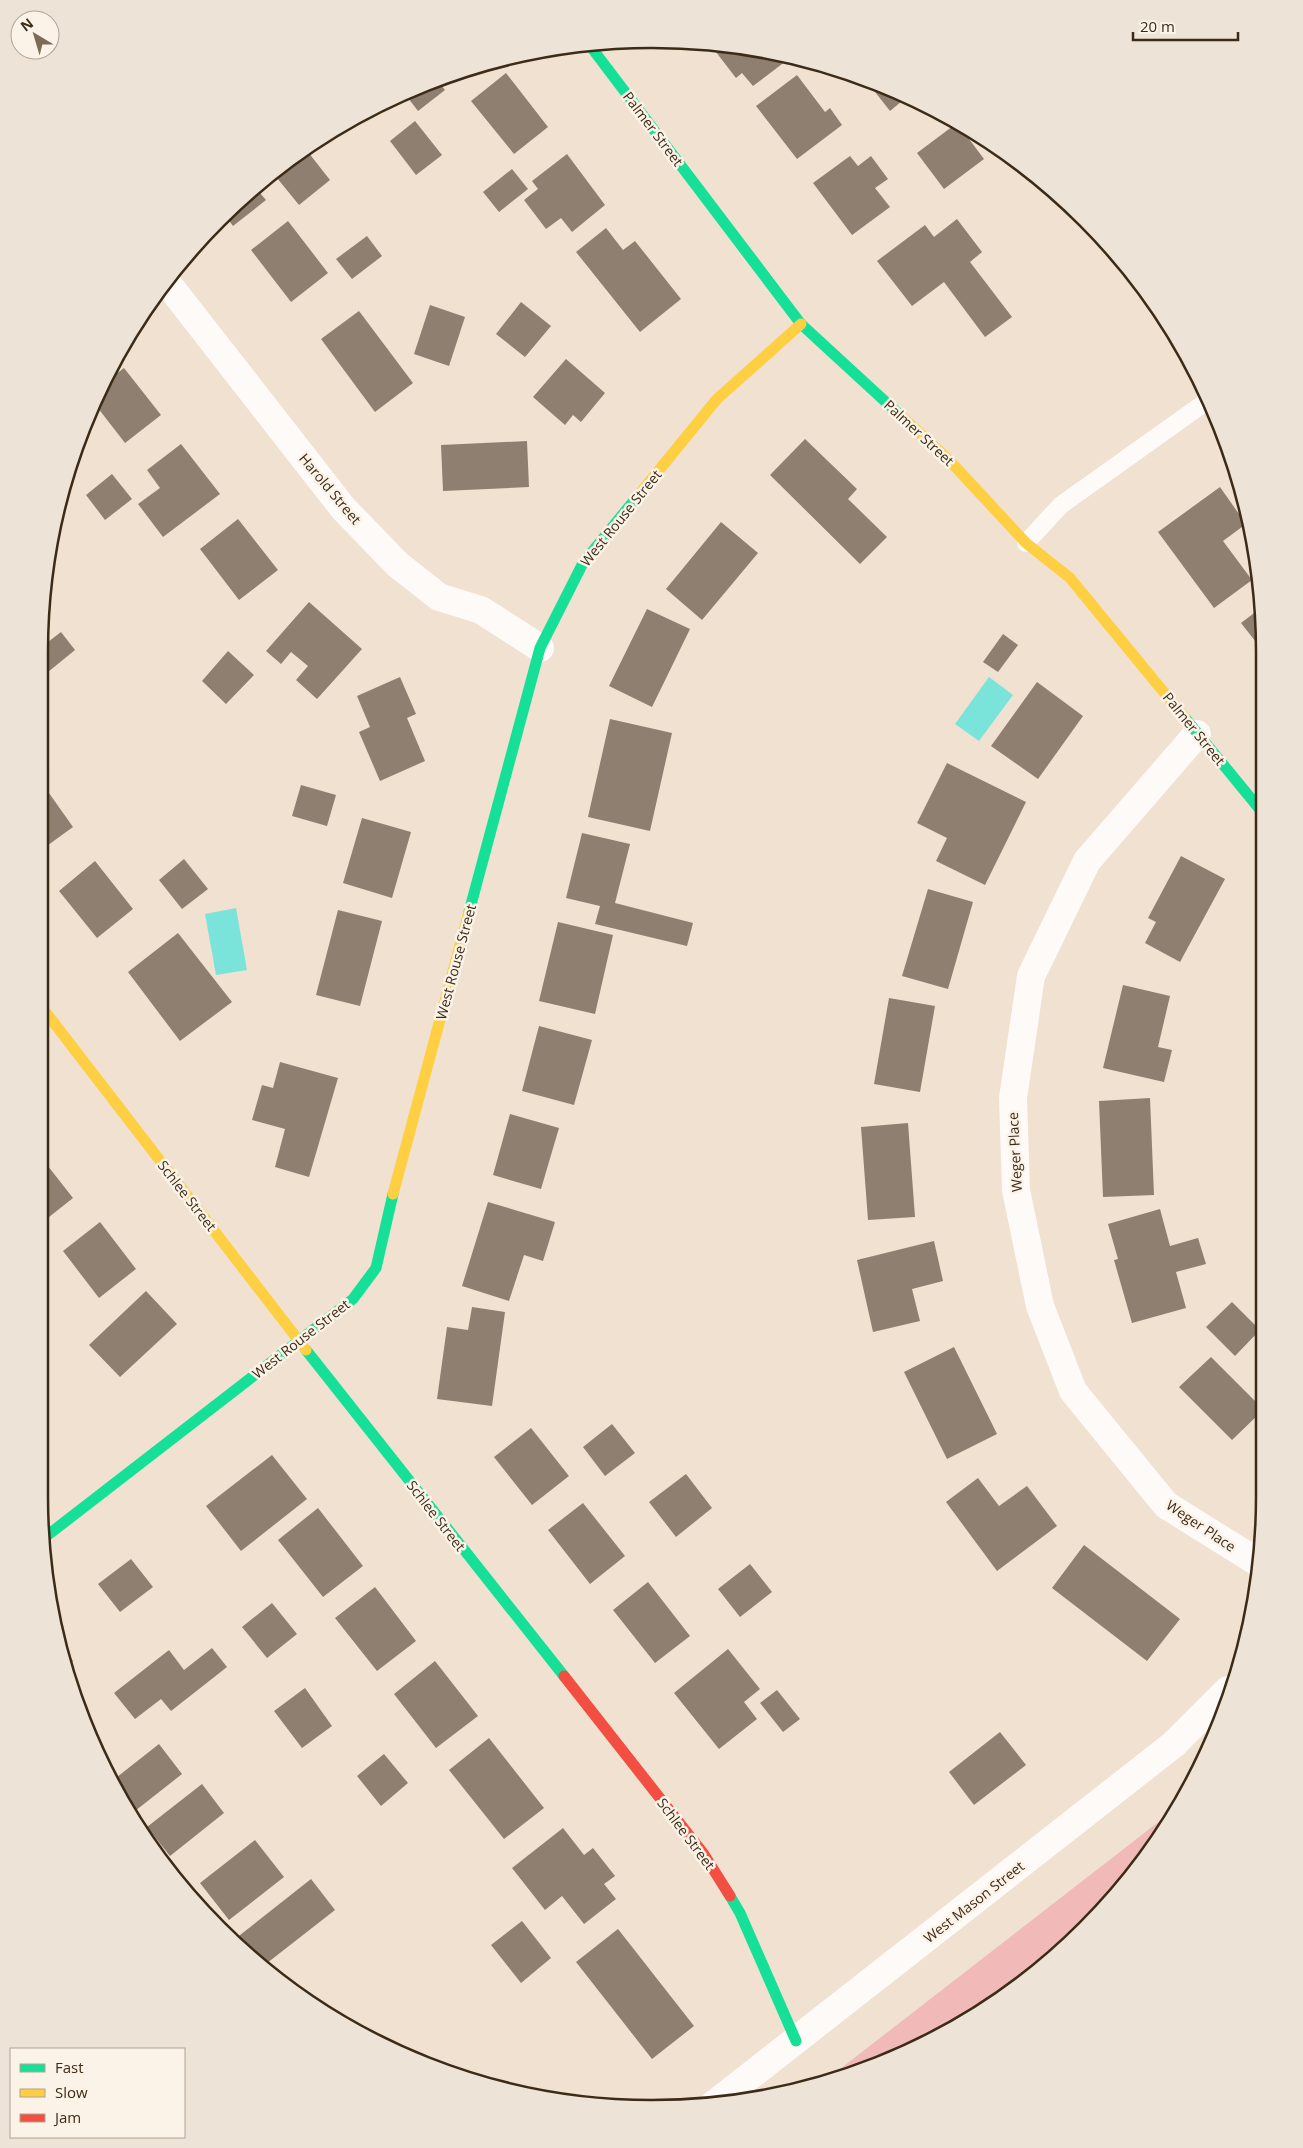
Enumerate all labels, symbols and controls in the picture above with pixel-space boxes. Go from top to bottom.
north arrow [10,10,60,60]
scale bar [1133,10,1238,42]
text: N [16,13,37,35]
text: 20 m [1140,16,1175,36]
street label: Palmer Street [619,87,688,170]
street label: Palmer Street [880,395,958,470]
street label: Harold Street [295,449,366,528]
street label: West Rouse Street [576,465,665,570]
street label: Palmer Street [1159,688,1230,769]
street label: West Rouse Street [431,902,480,1022]
street label: Weger Place [1003,1111,1026,1192]
street label: Schlee Street [154,1156,221,1235]
street label: West Rouse Street [248,1294,353,1383]
street label: Schlee Street [403,1476,470,1555]
street label: Weger Place [1163,1495,1240,1556]
street label: Schlee Street [653,1794,720,1873]
street label: West Mason Street [919,1856,1028,1947]
legend [10,2048,185,2138]
text: Fast [55,2057,84,2077]
text: Slow [55,2082,88,2102]
text: Jam [53,2107,81,2127]

